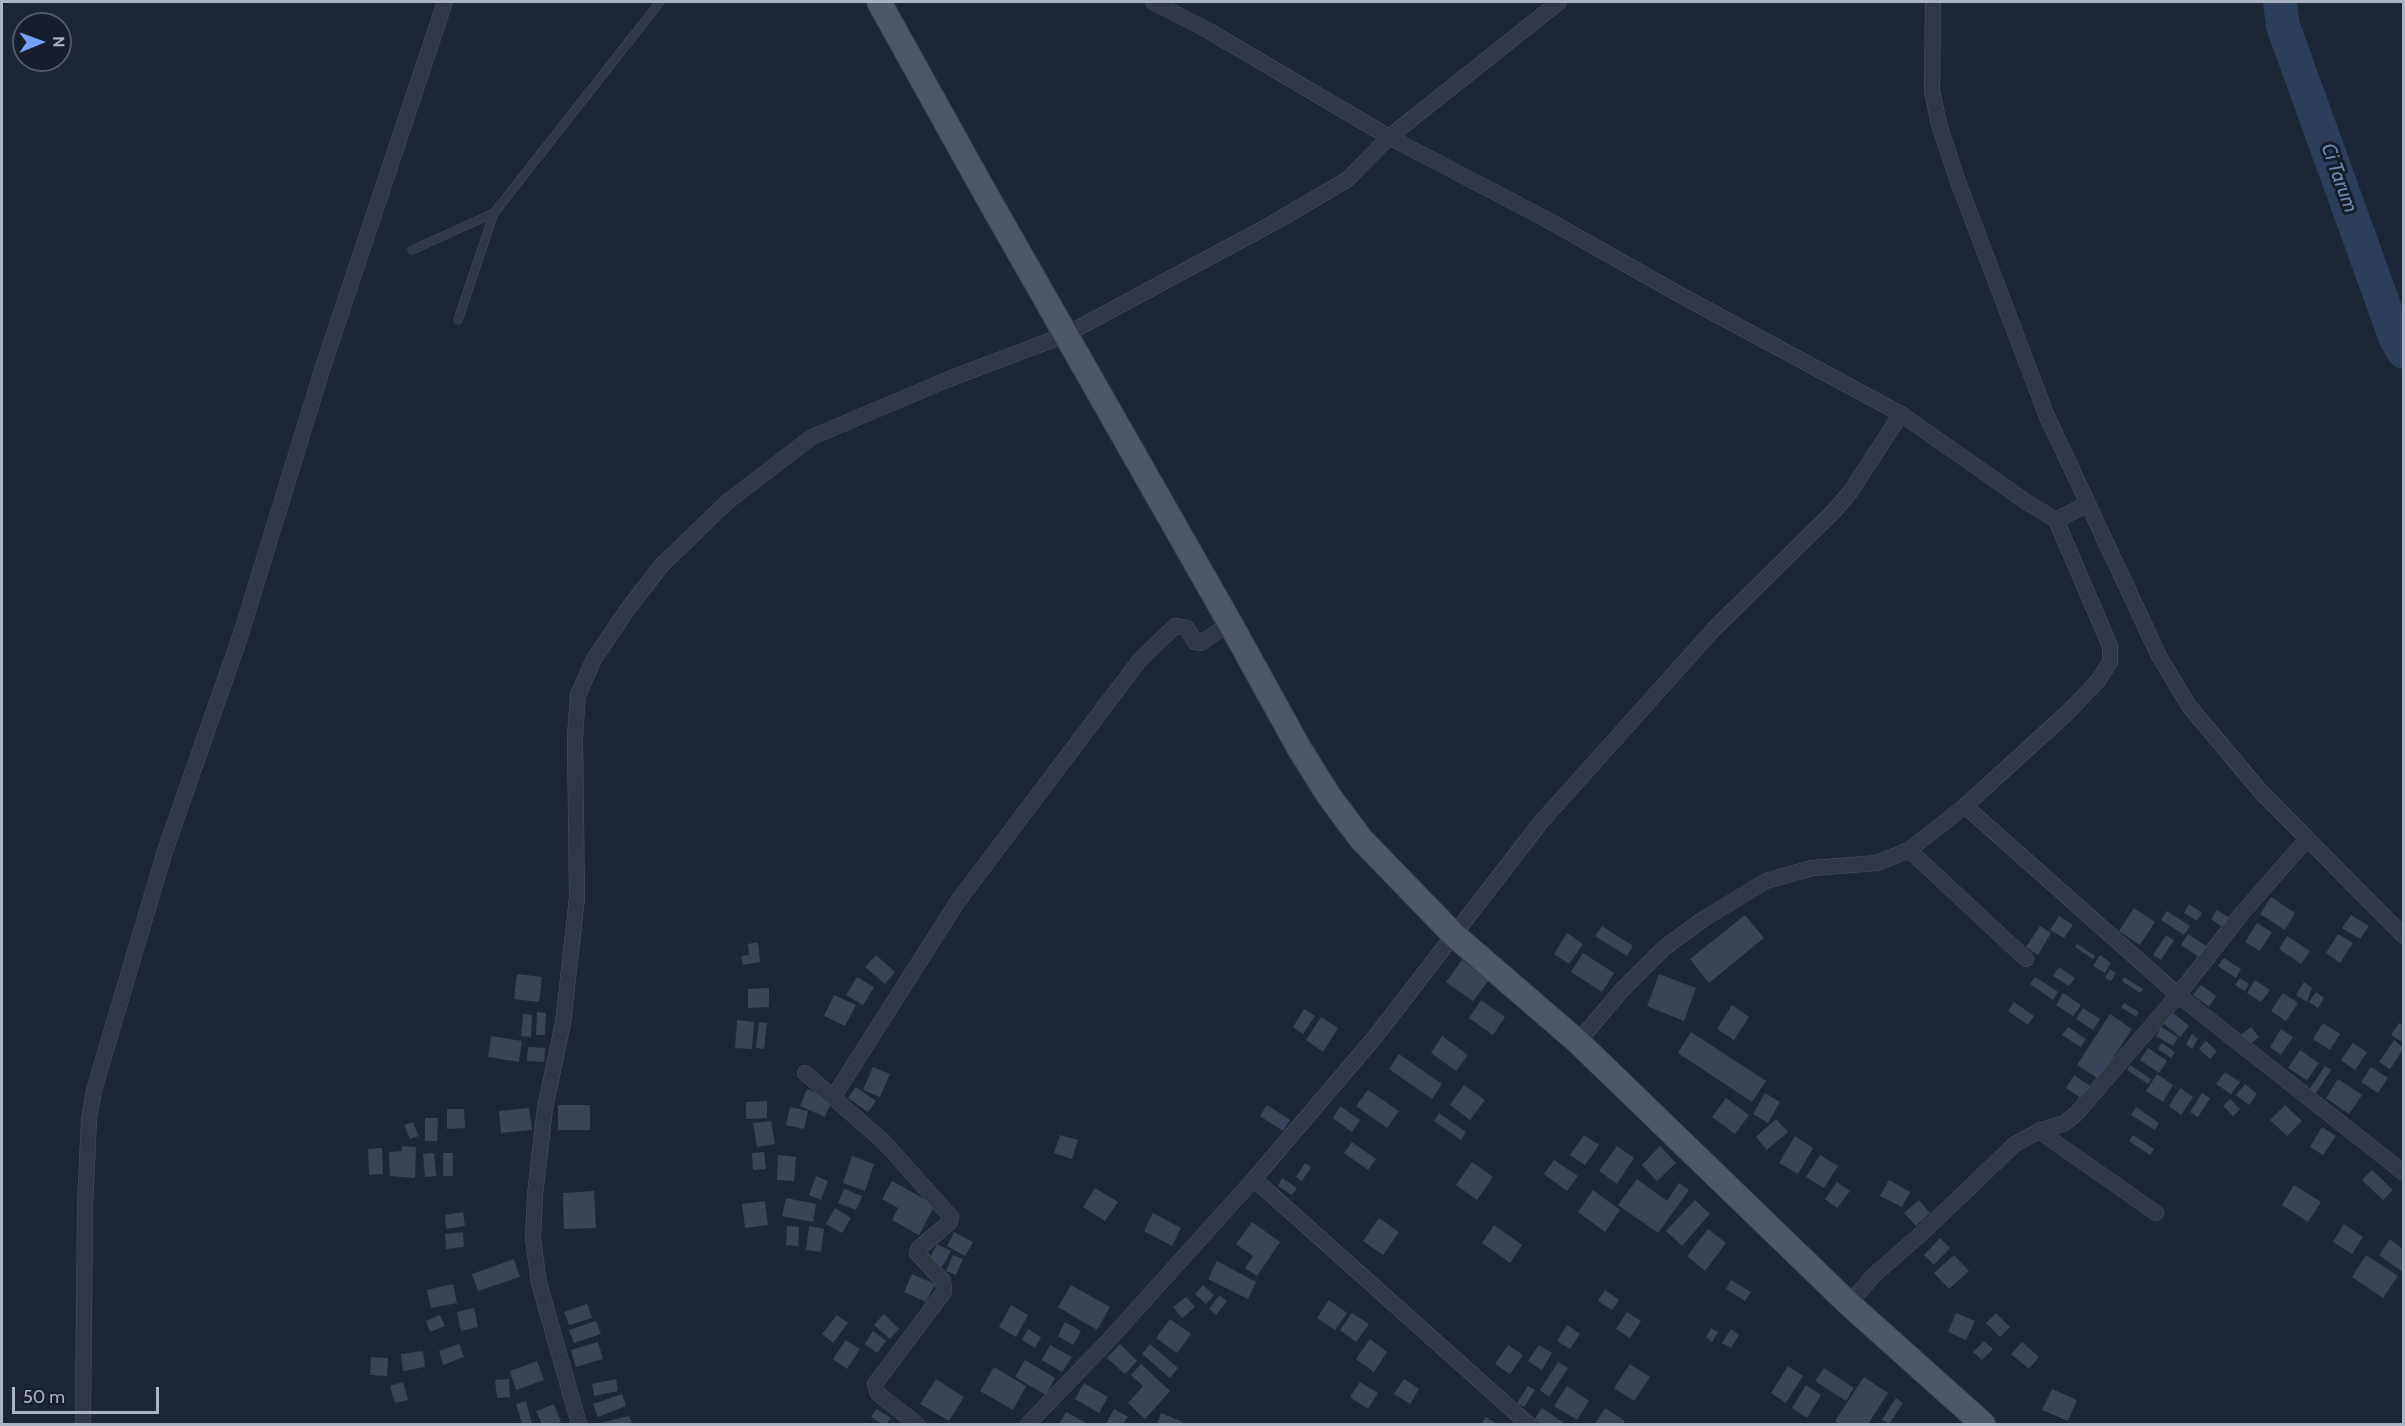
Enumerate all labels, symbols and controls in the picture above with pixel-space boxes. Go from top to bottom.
north arrow [12,12,72,72]
text: N [49,36,68,48]
water label: Ci Tarum [2315,140,2363,216]
scale bar [15,1375,162,1413]
text: 50 m [23,1386,65,1408]

